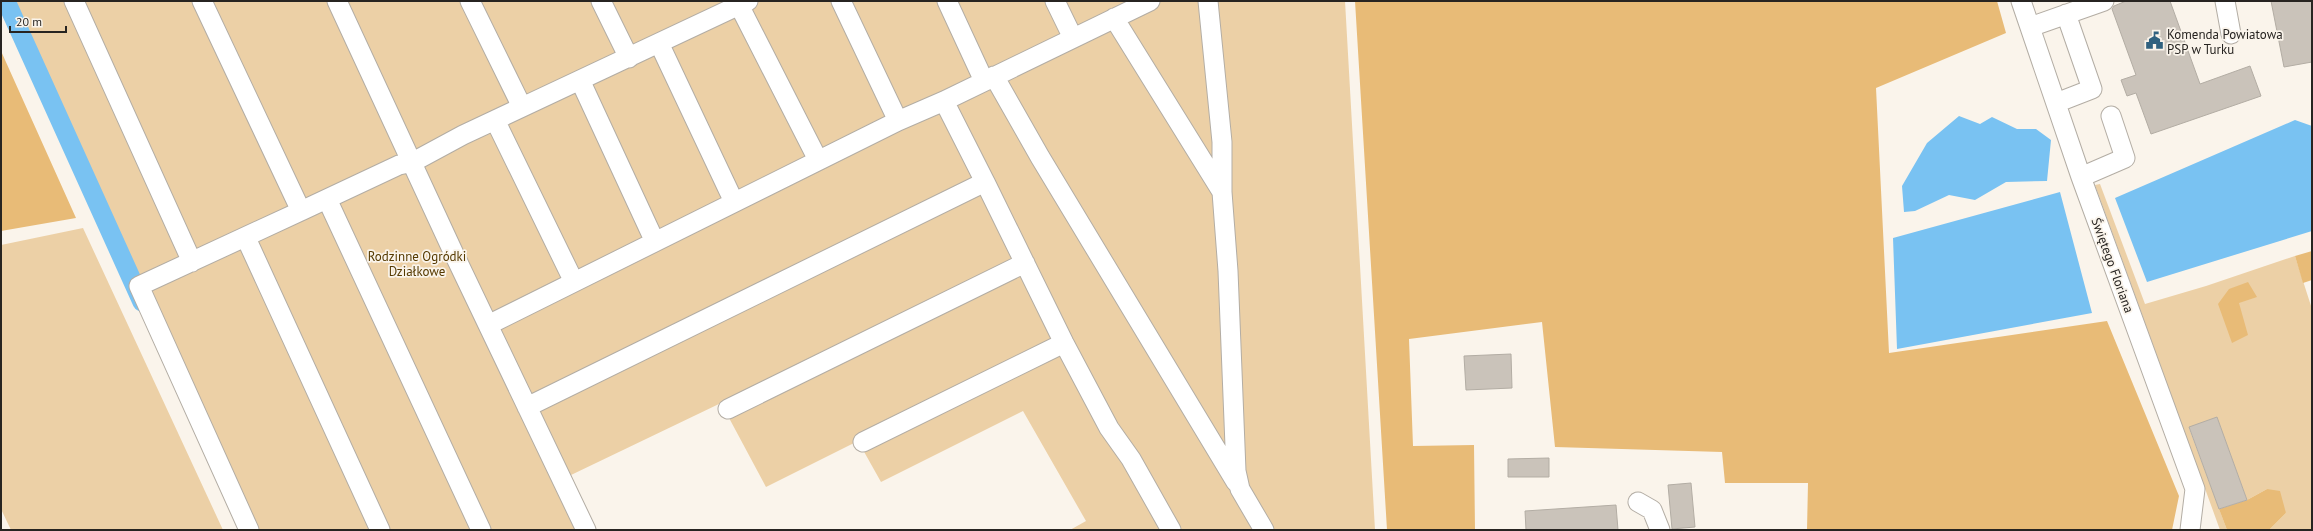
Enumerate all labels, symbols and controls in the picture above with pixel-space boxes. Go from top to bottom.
scale bar [10,8,66,34]
text: 20 m [16,14,42,29]
place label: Komenda Powiatowa PSP w Turku [2167,26,2283,58]
public building icon: Komenda Powiatowa PSP w Turku [2144,31,2164,51]
street label: Świętego Floriana [2087,215,2138,315]
park label: Rodzinne Ogródki Działkowe [368,248,466,280]

